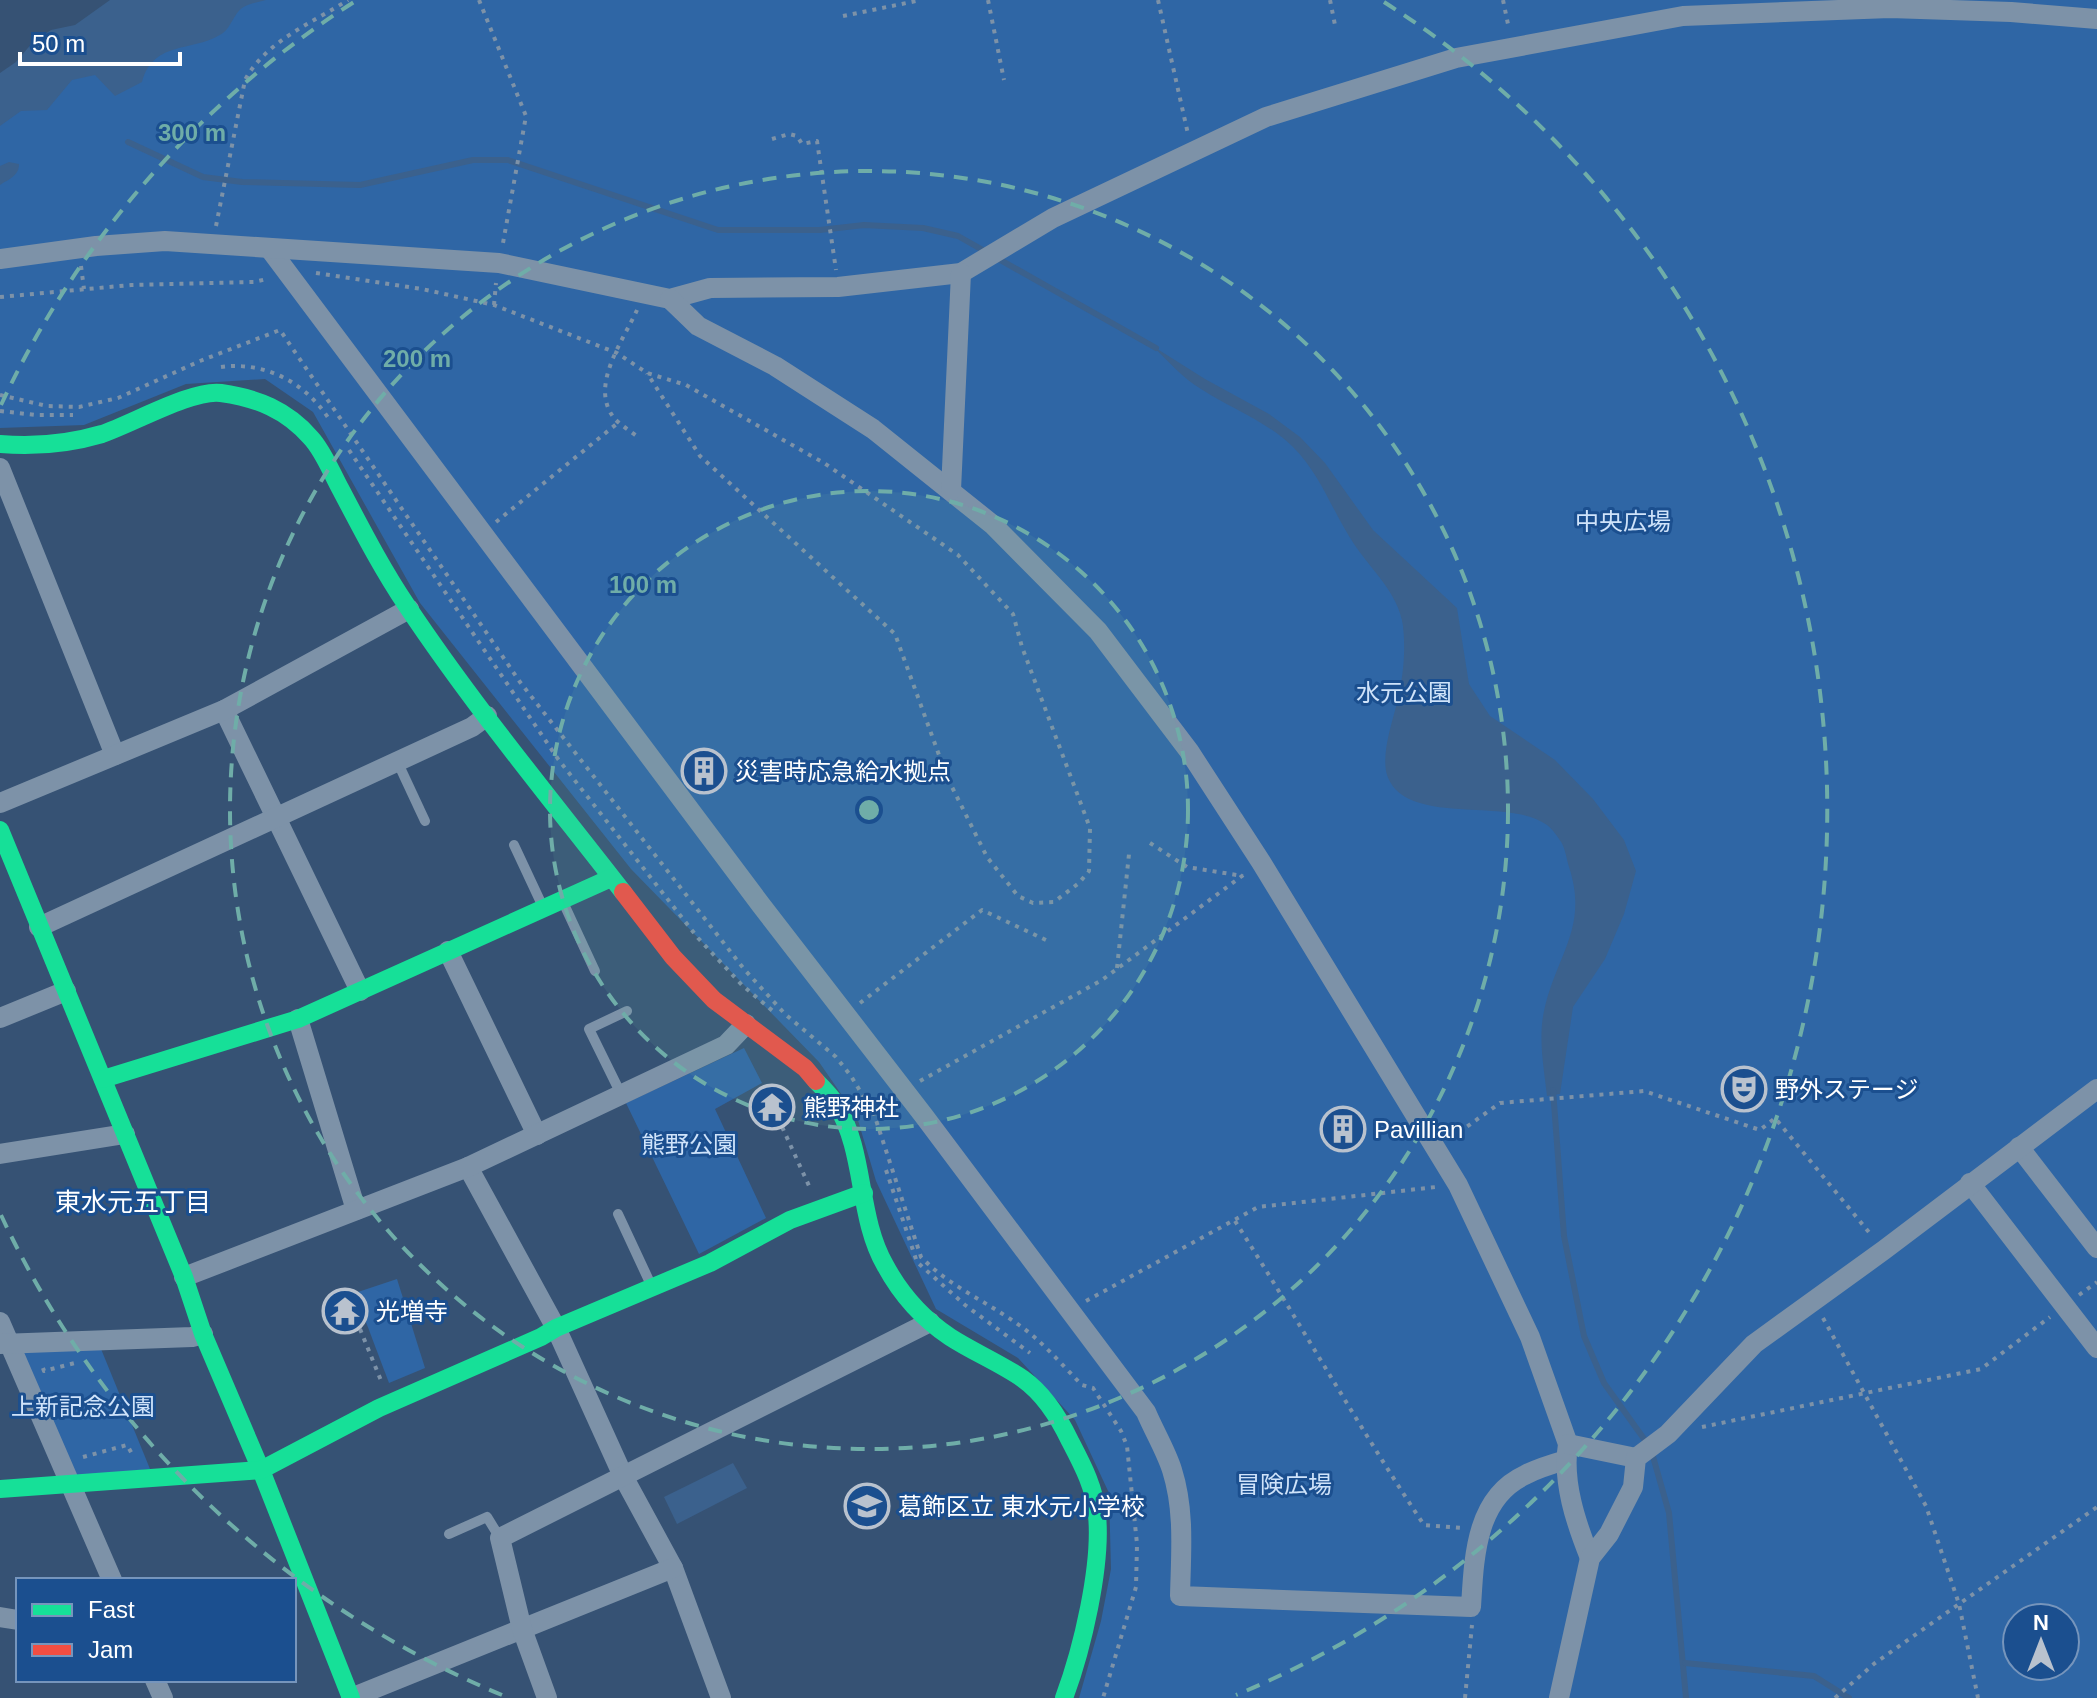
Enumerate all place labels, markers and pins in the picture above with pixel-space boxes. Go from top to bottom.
building icon: 災害時応急給水拠点 [680,747,728,795]
place label: 災害時応急給水拠点 [735,758,951,785]
centre of rings [855,796,883,824]
theatre icon: 野外ステージ [1720,1065,1768,1113]
place label: 野外ステージ [1775,1076,1919,1103]
temple icon: 熊野神社 [748,1083,796,1131]
place label: 熊野神社 [803,1094,899,1121]
building icon: Pavillian [1319,1105,1367,1153]
place label: Pavillian [1374,1116,1463,1143]
temple icon: 光増寺 [321,1287,369,1335]
place label: 光増寺 [376,1298,448,1325]
school or university icon: 葛飾区立 東水元小学校 [843,1482,891,1530]
place label: 葛飾区立 東水元小学校 [898,1493,1145,1520]

